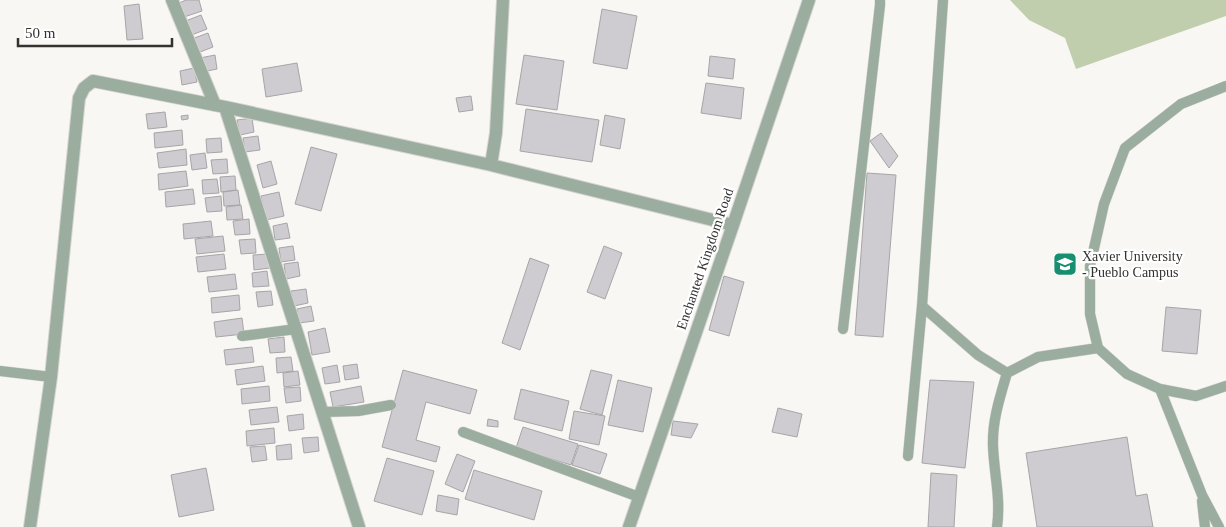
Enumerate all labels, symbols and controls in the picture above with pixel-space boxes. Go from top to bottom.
scale bar [18,15,171,47]
text: 50 m [25,25,56,41]
street label: Enchanted Kingdom Road [674,186,736,332]
place label: Xavier University - Pueblo Campus [1082,249,1183,280]
school or university icon: Xavier University - Pueblo Campus [1052,251,1078,277]

